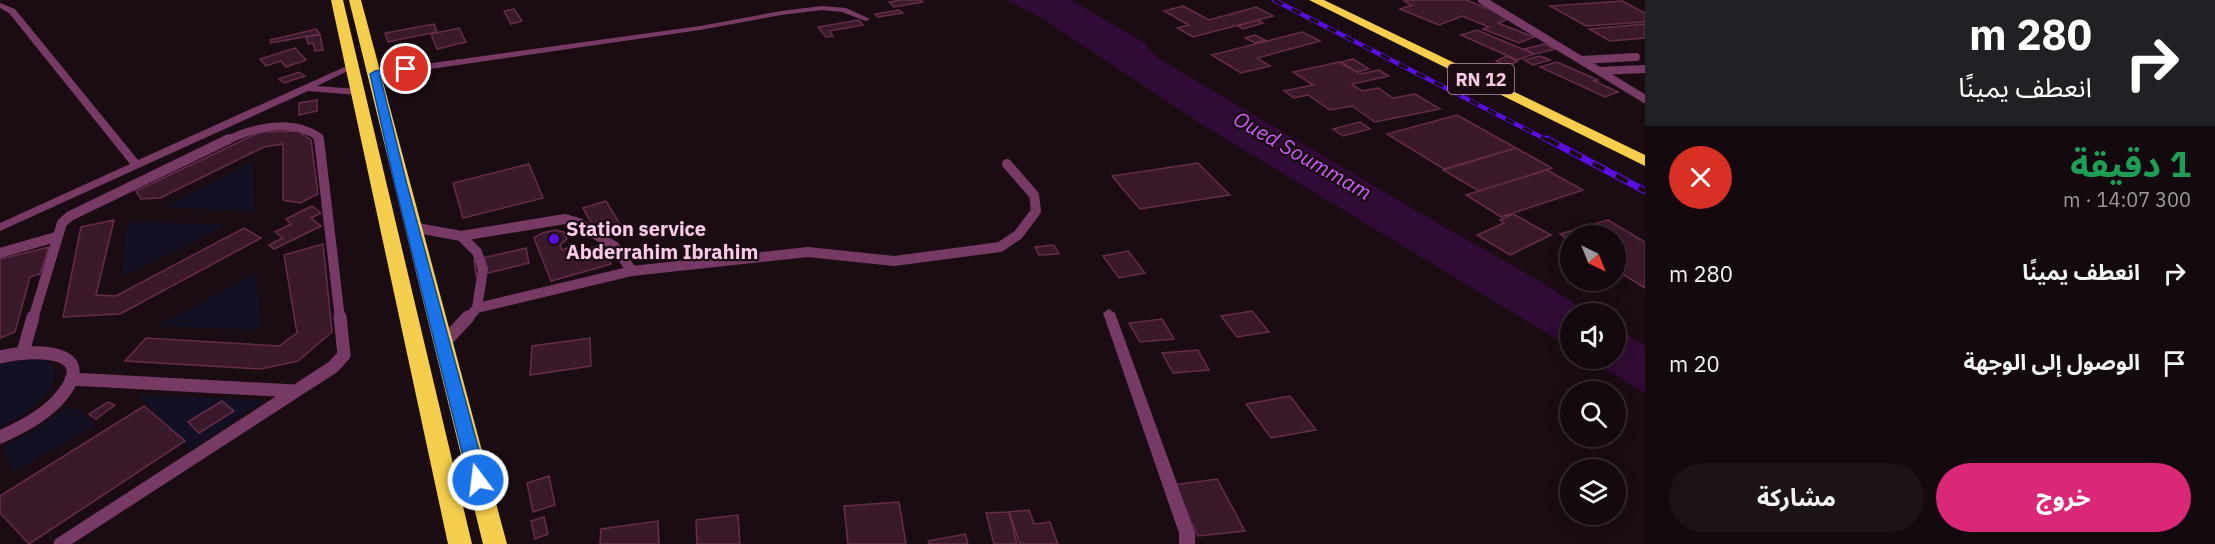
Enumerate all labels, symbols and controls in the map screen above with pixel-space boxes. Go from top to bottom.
text: 280 m [1969,7,2092,62]
icon: right [2113,24,2191,102]
pin [380,43,431,94]
icon: arrive [389,52,422,85]
road number: RN 12 [1448,64,1514,94]
text: انعطف يمينًا [1958,69,2092,104]
water label: Oued Soummam [1229,104,1377,206]
text: 1 دقيقة [2070,140,2191,187]
button: close [1669,146,1732,209]
text: 300 m · 14:07 [2063,186,2191,213]
place label: Station service Abderrahim Ibrahim [566,215,758,265]
north arrow [1560,225,1626,291]
map controls [1560,225,1626,525]
marker: Station service Abderrahim Ibrahim [547,232,561,246]
text: انعطف يمينًا [2022,257,2140,286]
icon: right [2158,257,2191,290]
text: 280 m [1669,259,1733,288]
button: sound [1560,303,1626,369]
text: الوصول إلى الوجهة [1963,347,2140,376]
icon: arrive [2158,347,2191,380]
text: 20 m [1669,349,1720,378]
button: search [1560,381,1626,447]
position arrow [446,448,510,512]
button: layers [1560,459,1626,525]
button: مشاركة [1669,463,1924,532]
button: خروج [1936,463,2191,532]

